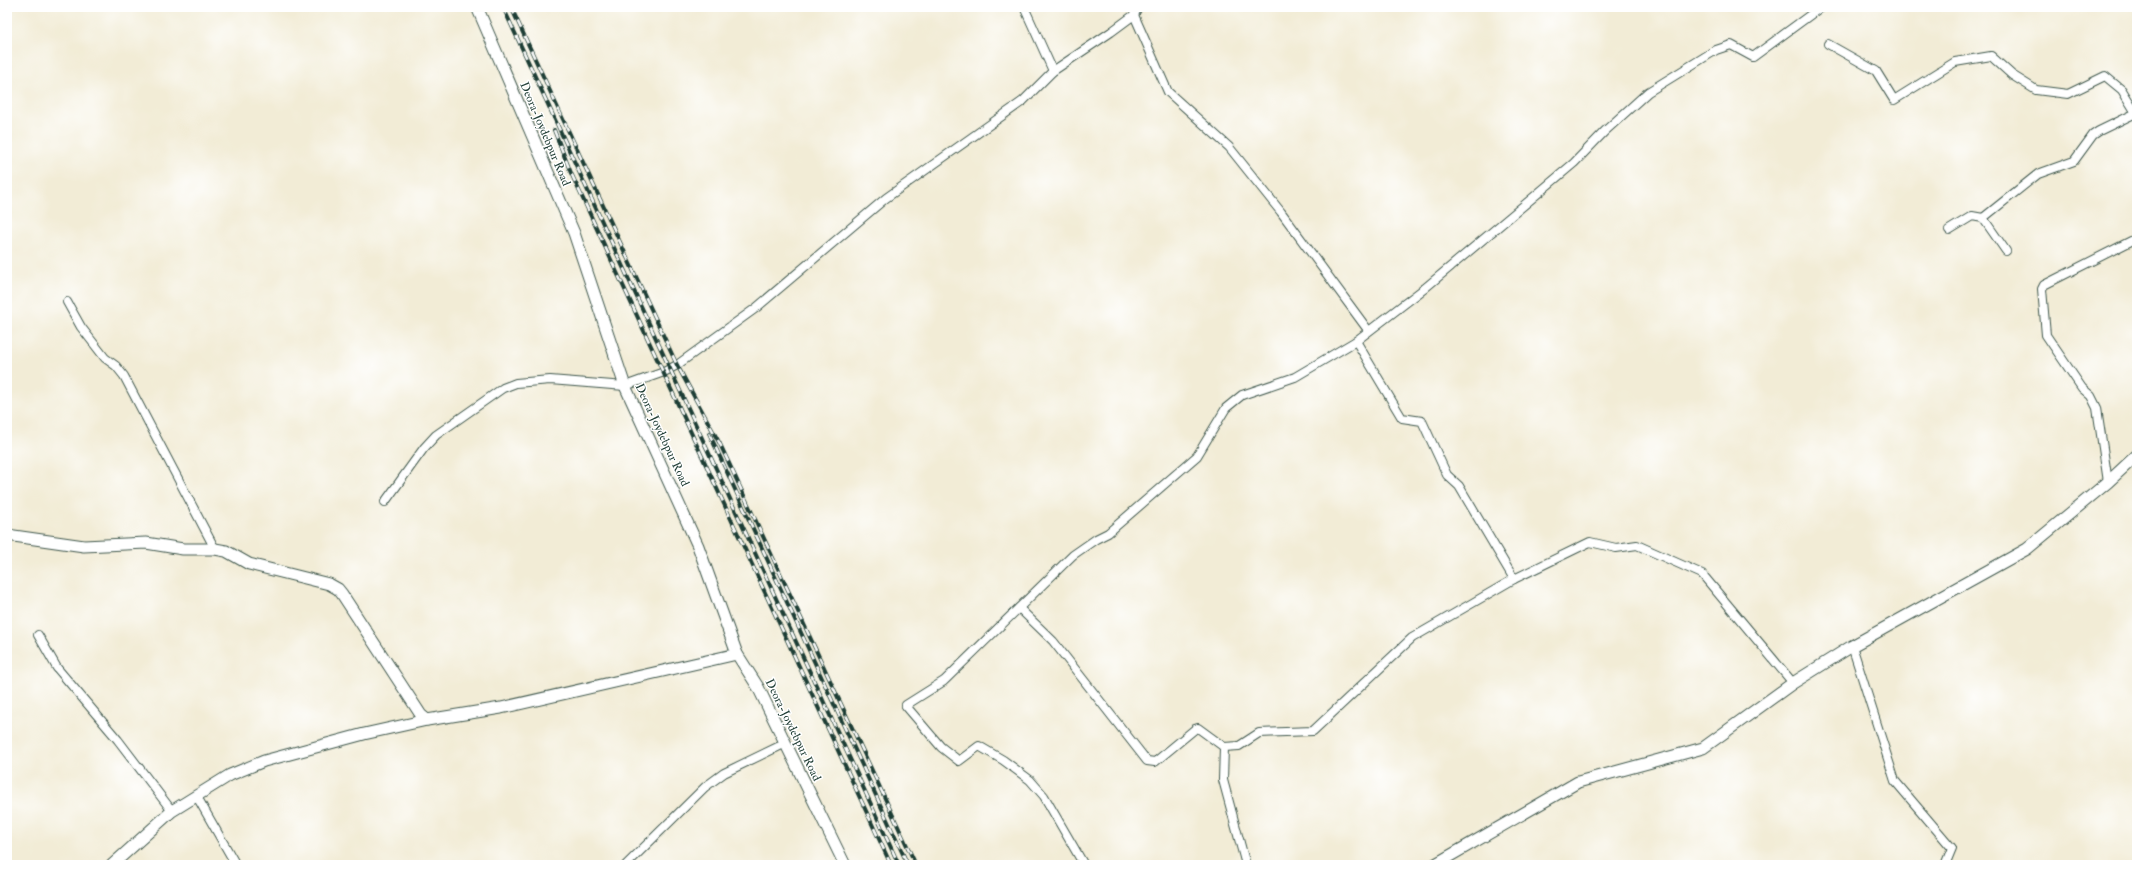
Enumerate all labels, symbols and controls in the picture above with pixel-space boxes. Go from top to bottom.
street label: Deora-Joydebpur Road [516,80,574,188]
street label: Deora-Joydebpur Road [632,381,692,489]
street label: Deora-Joydebpur Road [762,677,824,784]

